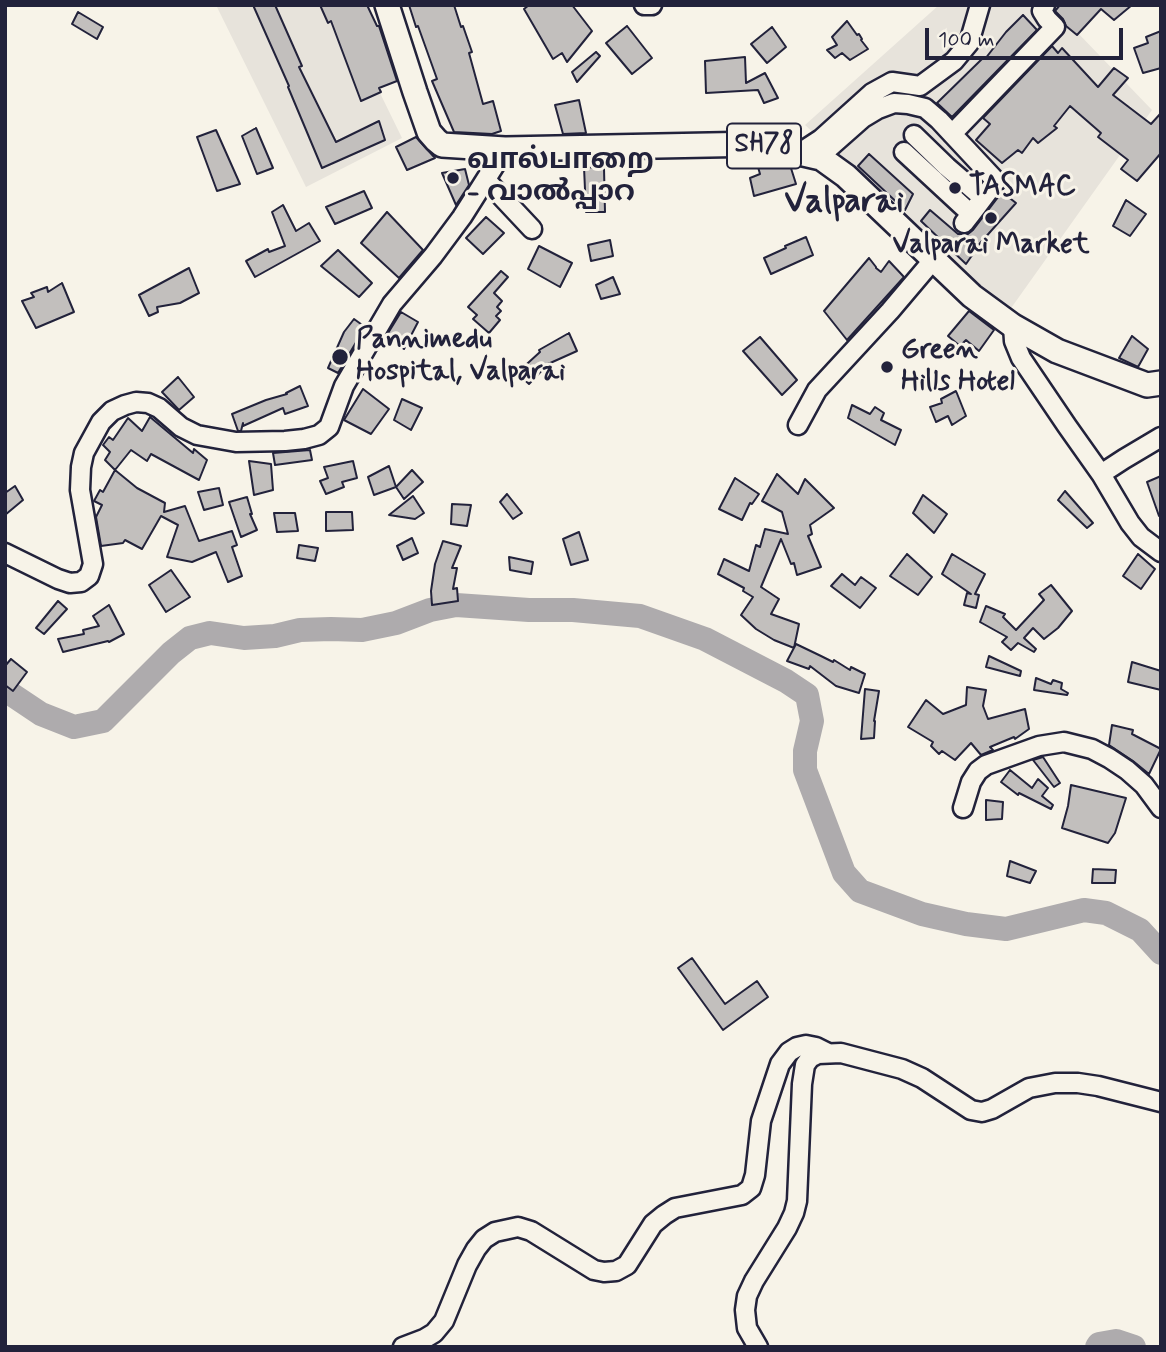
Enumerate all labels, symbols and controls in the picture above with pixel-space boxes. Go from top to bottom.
scale bar [928,14,1126,58]
text: 100 m [938,26,994,54]
road number: SH78 [727,124,801,168]
place label: வால்பாறை - വാൽപ്പാറ [467,145,654,211]
marker: வால்பாறை - വാൽപ്പാറ [445,170,461,186]
place label: TASMAC [969,171,1076,205]
marker: TASMAC [947,180,963,196]
district label: Valparai [784,183,904,225]
marker: Valparai Market [983,210,999,226]
place label: Valparai Market [893,229,1089,263]
place label: Pannimedu Hospital, Valparai [356,324,565,390]
place label: Green Hills Hotel [901,334,1015,400]
marker: Pannimedu Hospital, Valparai [330,347,350,367]
marker: Green Hills Hotel [879,359,895,375]

